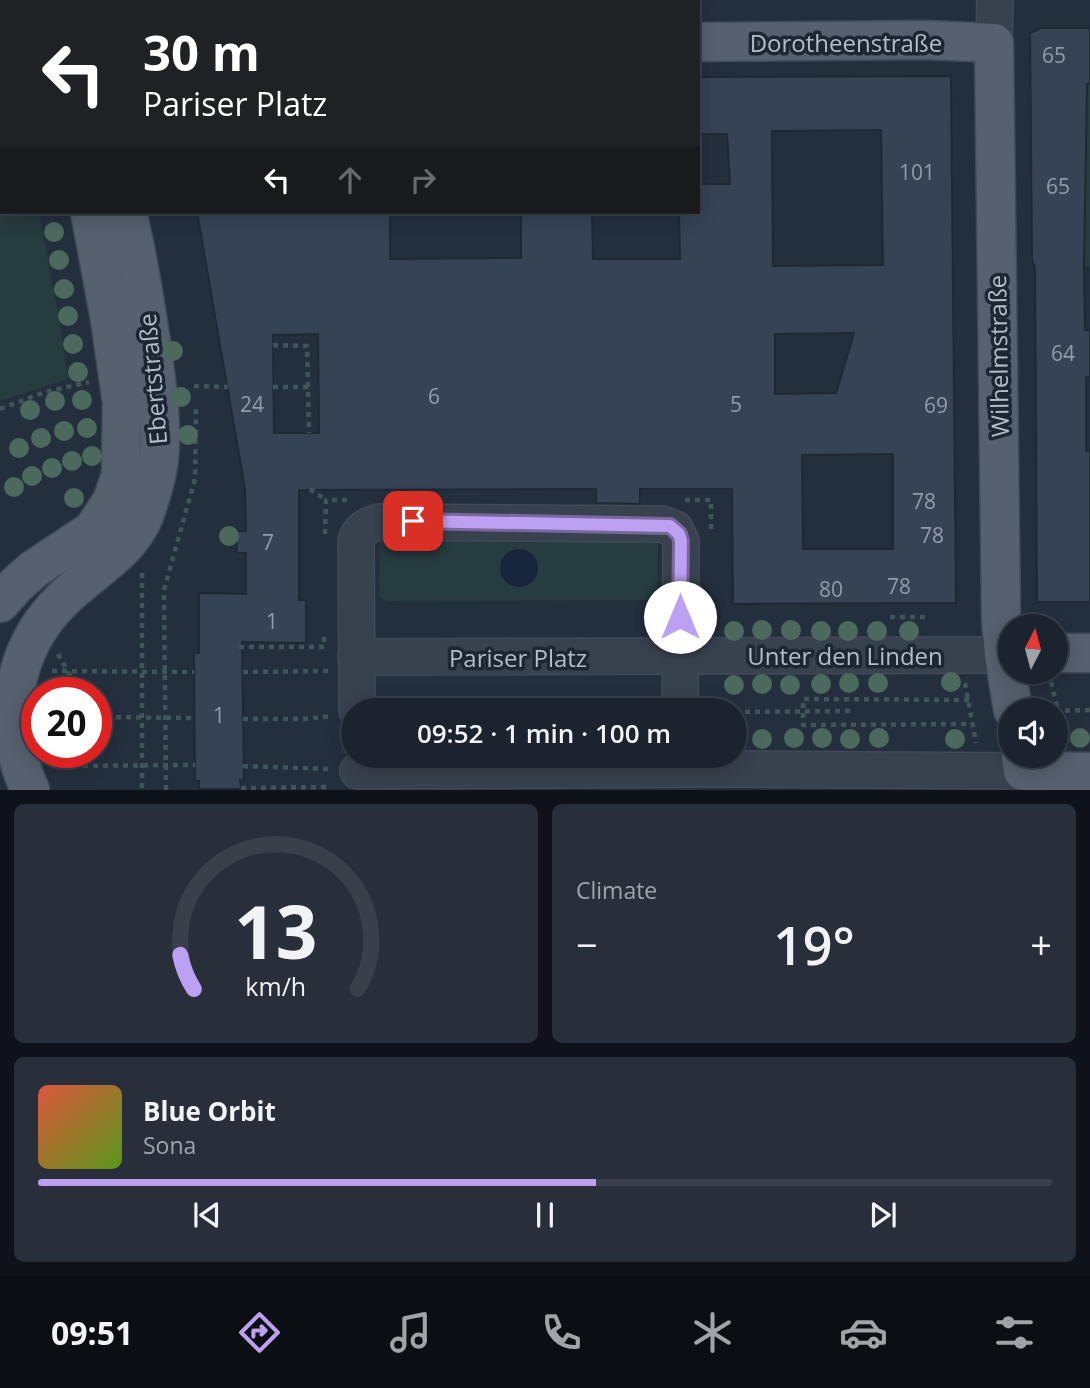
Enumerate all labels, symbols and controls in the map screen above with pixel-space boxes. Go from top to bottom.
text: 30 m [143,19,260,85]
street label: Dorotheenstraße [750,26,942,59]
icon: left [28,28,119,119]
house number: 65 [1042,41,1066,69]
text: Pariser Platz [143,82,327,125]
house number: 101 [899,158,935,186]
icon: left [258,161,296,199]
icon: ahead [331,161,369,199]
icon: right [404,161,442,199]
house number: 65 [1046,172,1070,200]
street label: Wilhelmstraße [980,275,1016,437]
street label: Ebertstraße [130,312,174,446]
house number: 64 [1051,339,1075,367]
house number: 6 [428,382,440,410]
house number: 24 [240,390,264,418]
house number: 5 [730,390,742,418]
house number: 69 [924,391,948,419]
house number: 78 [912,487,936,515]
pin [383,491,443,551]
icon: arrive [394,502,432,540]
house number: 78 [920,521,944,549]
house number: 7 [262,528,274,556]
house number: 78 [887,572,911,600]
house number: 80 [819,575,843,603]
position arrow [643,580,717,654]
house number: 1 [266,607,278,635]
north arrow [998,614,1068,684]
map controls [998,614,1068,768]
street label: Unter den Linden [747,639,943,672]
street label: Pariser Platz [449,641,587,674]
speed limit sign: 20 [21,677,112,768]
button: sound [998,698,1068,768]
house number: 1 [213,701,225,729]
text: 09:52 · 1 min · 100 m [417,715,671,751]
text: Climate [576,874,657,906]
text: 13 [234,882,318,981]
text: 19° [773,909,855,980]
text: − [576,918,598,970]
text: + [1030,918,1052,970]
text: km/h [246,969,306,1003]
text: Blue Orbit [143,1093,276,1129]
text: Sona [143,1129,196,1161]
icon: previous [188,1196,226,1234]
icon: pause [526,1196,564,1234]
icon: next [864,1196,902,1234]
icon: directions [235,1308,284,1357]
icon: music [386,1308,435,1357]
icon: phone [537,1308,586,1357]
icon: climate [688,1308,737,1357]
icon: car [839,1308,888,1357]
icon: filters [990,1308,1039,1357]
text: 09:51 [51,1311,133,1354]

